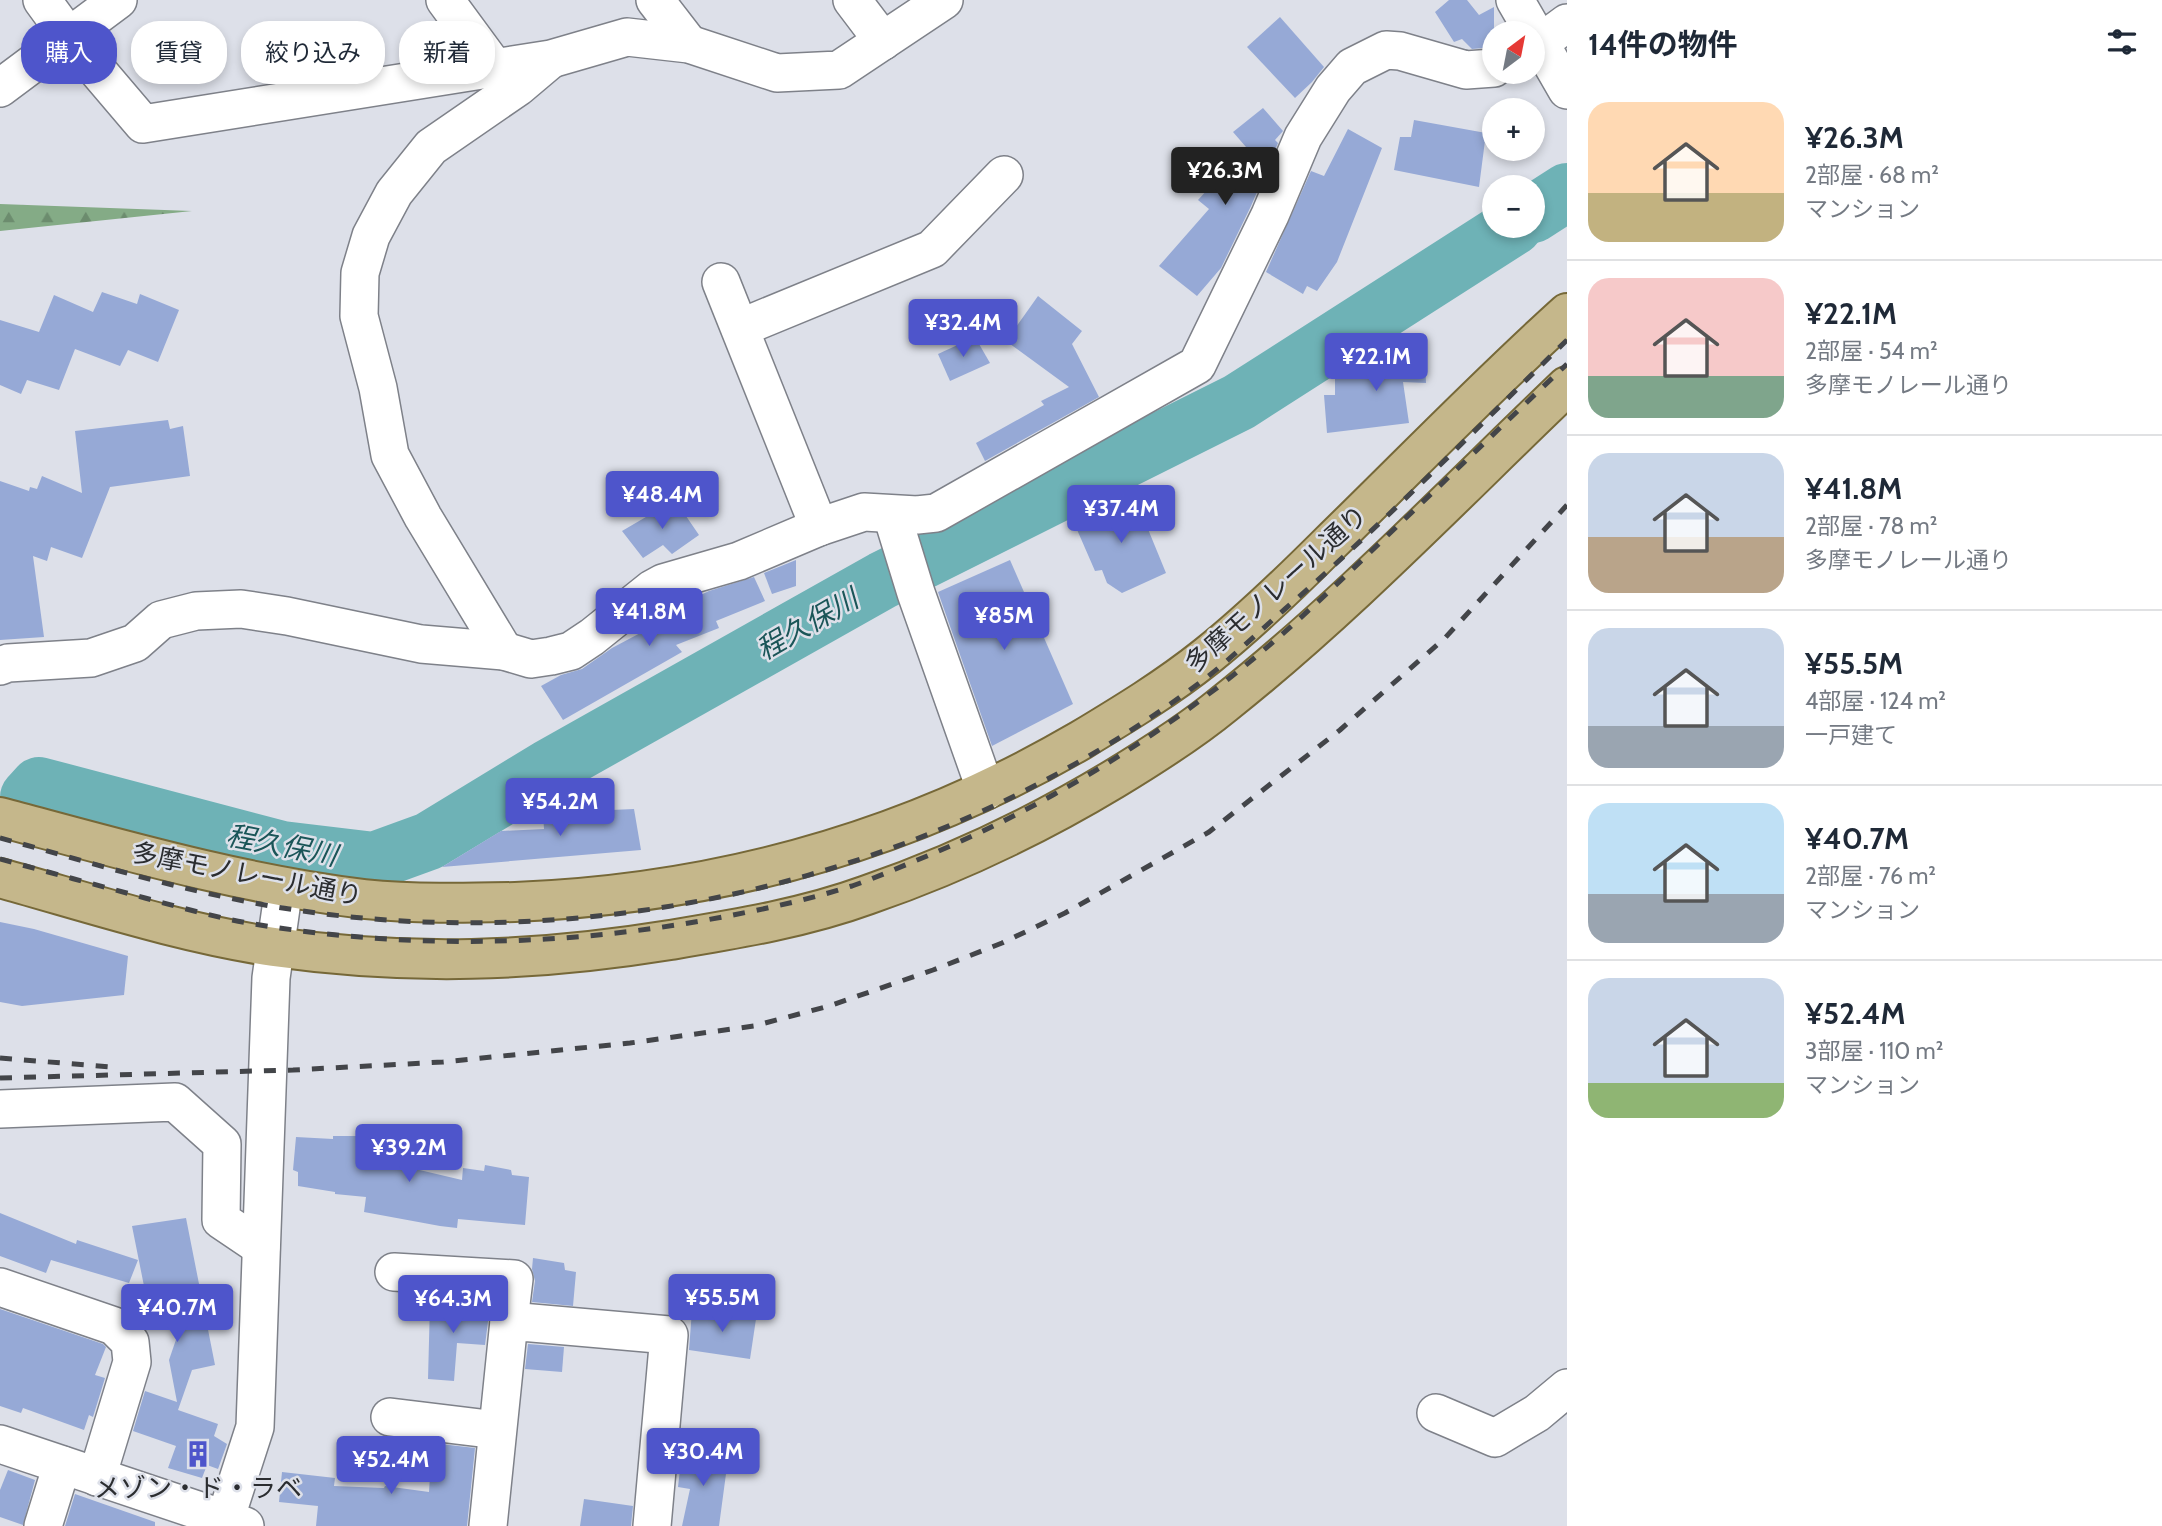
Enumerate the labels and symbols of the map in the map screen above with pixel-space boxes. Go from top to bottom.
north arrow [1482,21,1545,84]
pin: ¥26.3M [1168,148,1282,207]
pin: ¥32.4M [906,300,1020,359]
pin: ¥22.1M [1319,334,1433,393]
pin: ¥48.4M [605,472,719,531]
pin: ¥37.4M [1064,486,1178,545]
street label: 多摩モノレール通り [1178,499,1374,679]
water label: 程久保川 [750,580,867,667]
pin: ¥41.8M [592,588,706,648]
pin: ¥85M [963,592,1045,652]
pin: ¥54.2M [503,778,617,838]
water label: 程久保川 [224,818,343,873]
street label: 多摩モノレール通り [129,836,365,912]
pin: ¥39.2M [352,1124,466,1184]
pin: ¥55.5M [665,1274,779,1334]
pin: ¥64.3M [396,1276,510,1335]
pin: ¥40.7M [120,1284,234,1344]
pin: ¥30.4M [646,1428,760,1488]
pin: ¥52.4M [334,1436,448,1496]
building icon: メゾン・ド・ラベ [183,1439,213,1469]
place label: メゾン・ド・ラベ [94,1472,302,1504]

